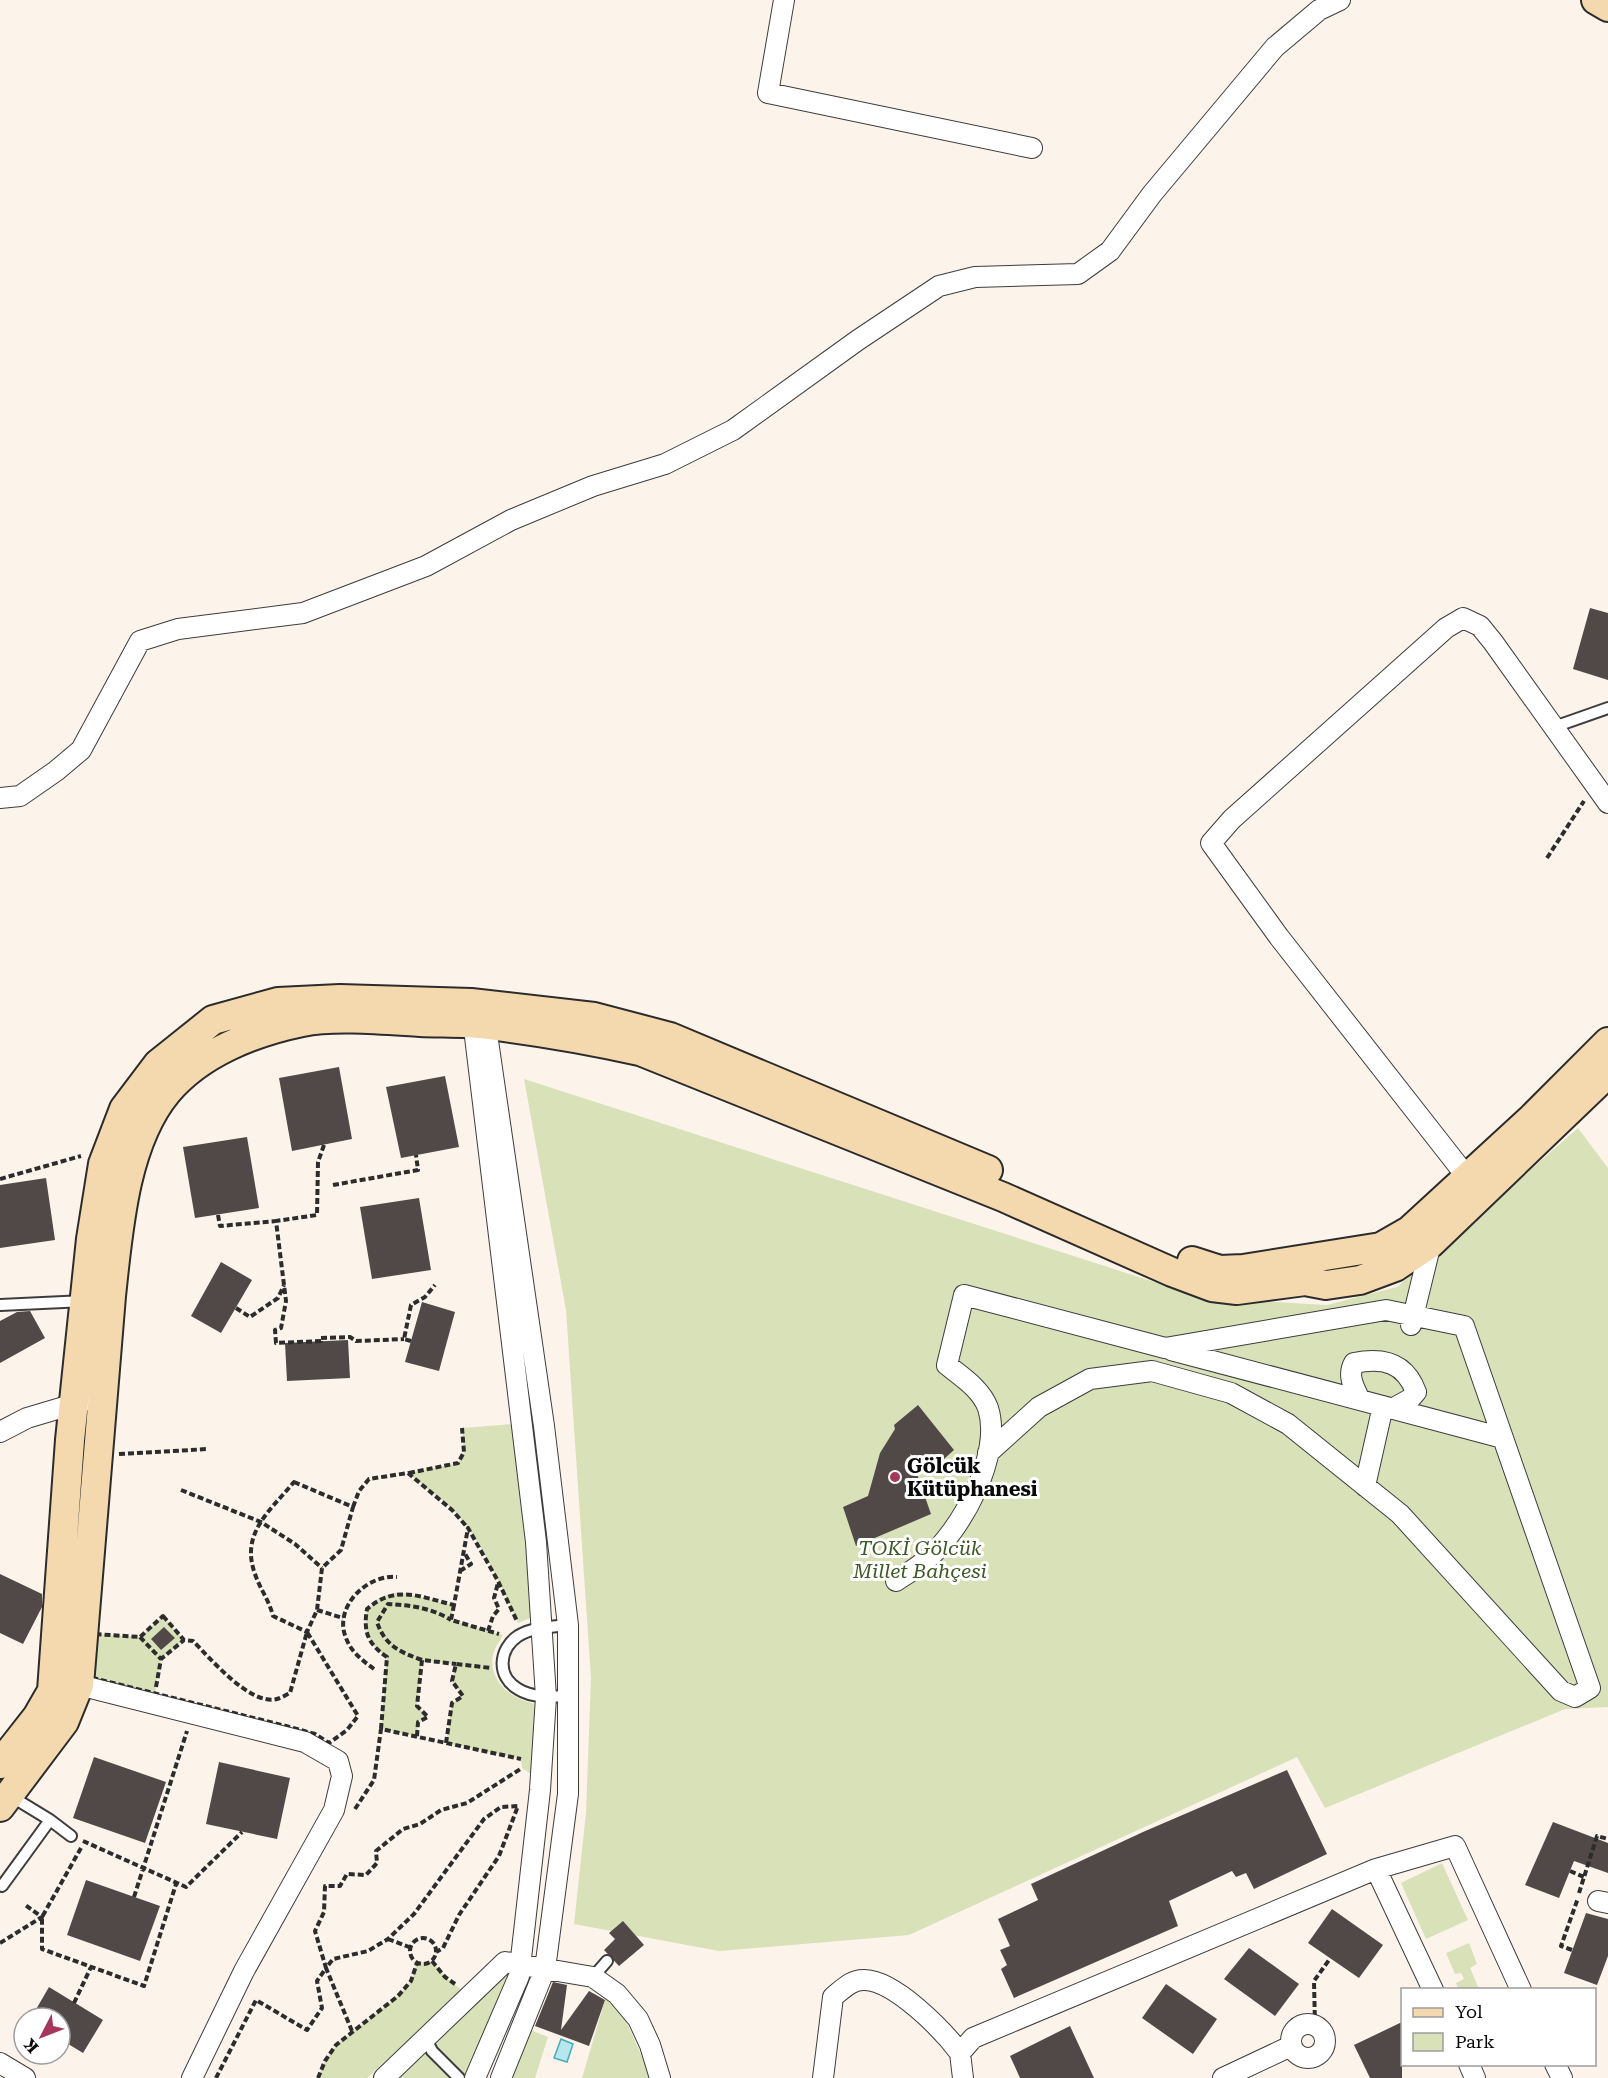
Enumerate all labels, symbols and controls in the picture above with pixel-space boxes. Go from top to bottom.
place label: Gölcük Kütüphanesi [907,1454,1038,1501]
marker: Gölcük Kütüphanesi [888,1470,902,1484]
park label: TOKİ Gölcük Millet Bahçesi [852,1536,987,1583]
legend [1401,1988,1596,2066]
text: Yol [1455,2001,1483,2022]
north arrow [12,2006,72,2066]
text: Park [1455,2031,1495,2052]
text: K [20,2034,42,2057]

